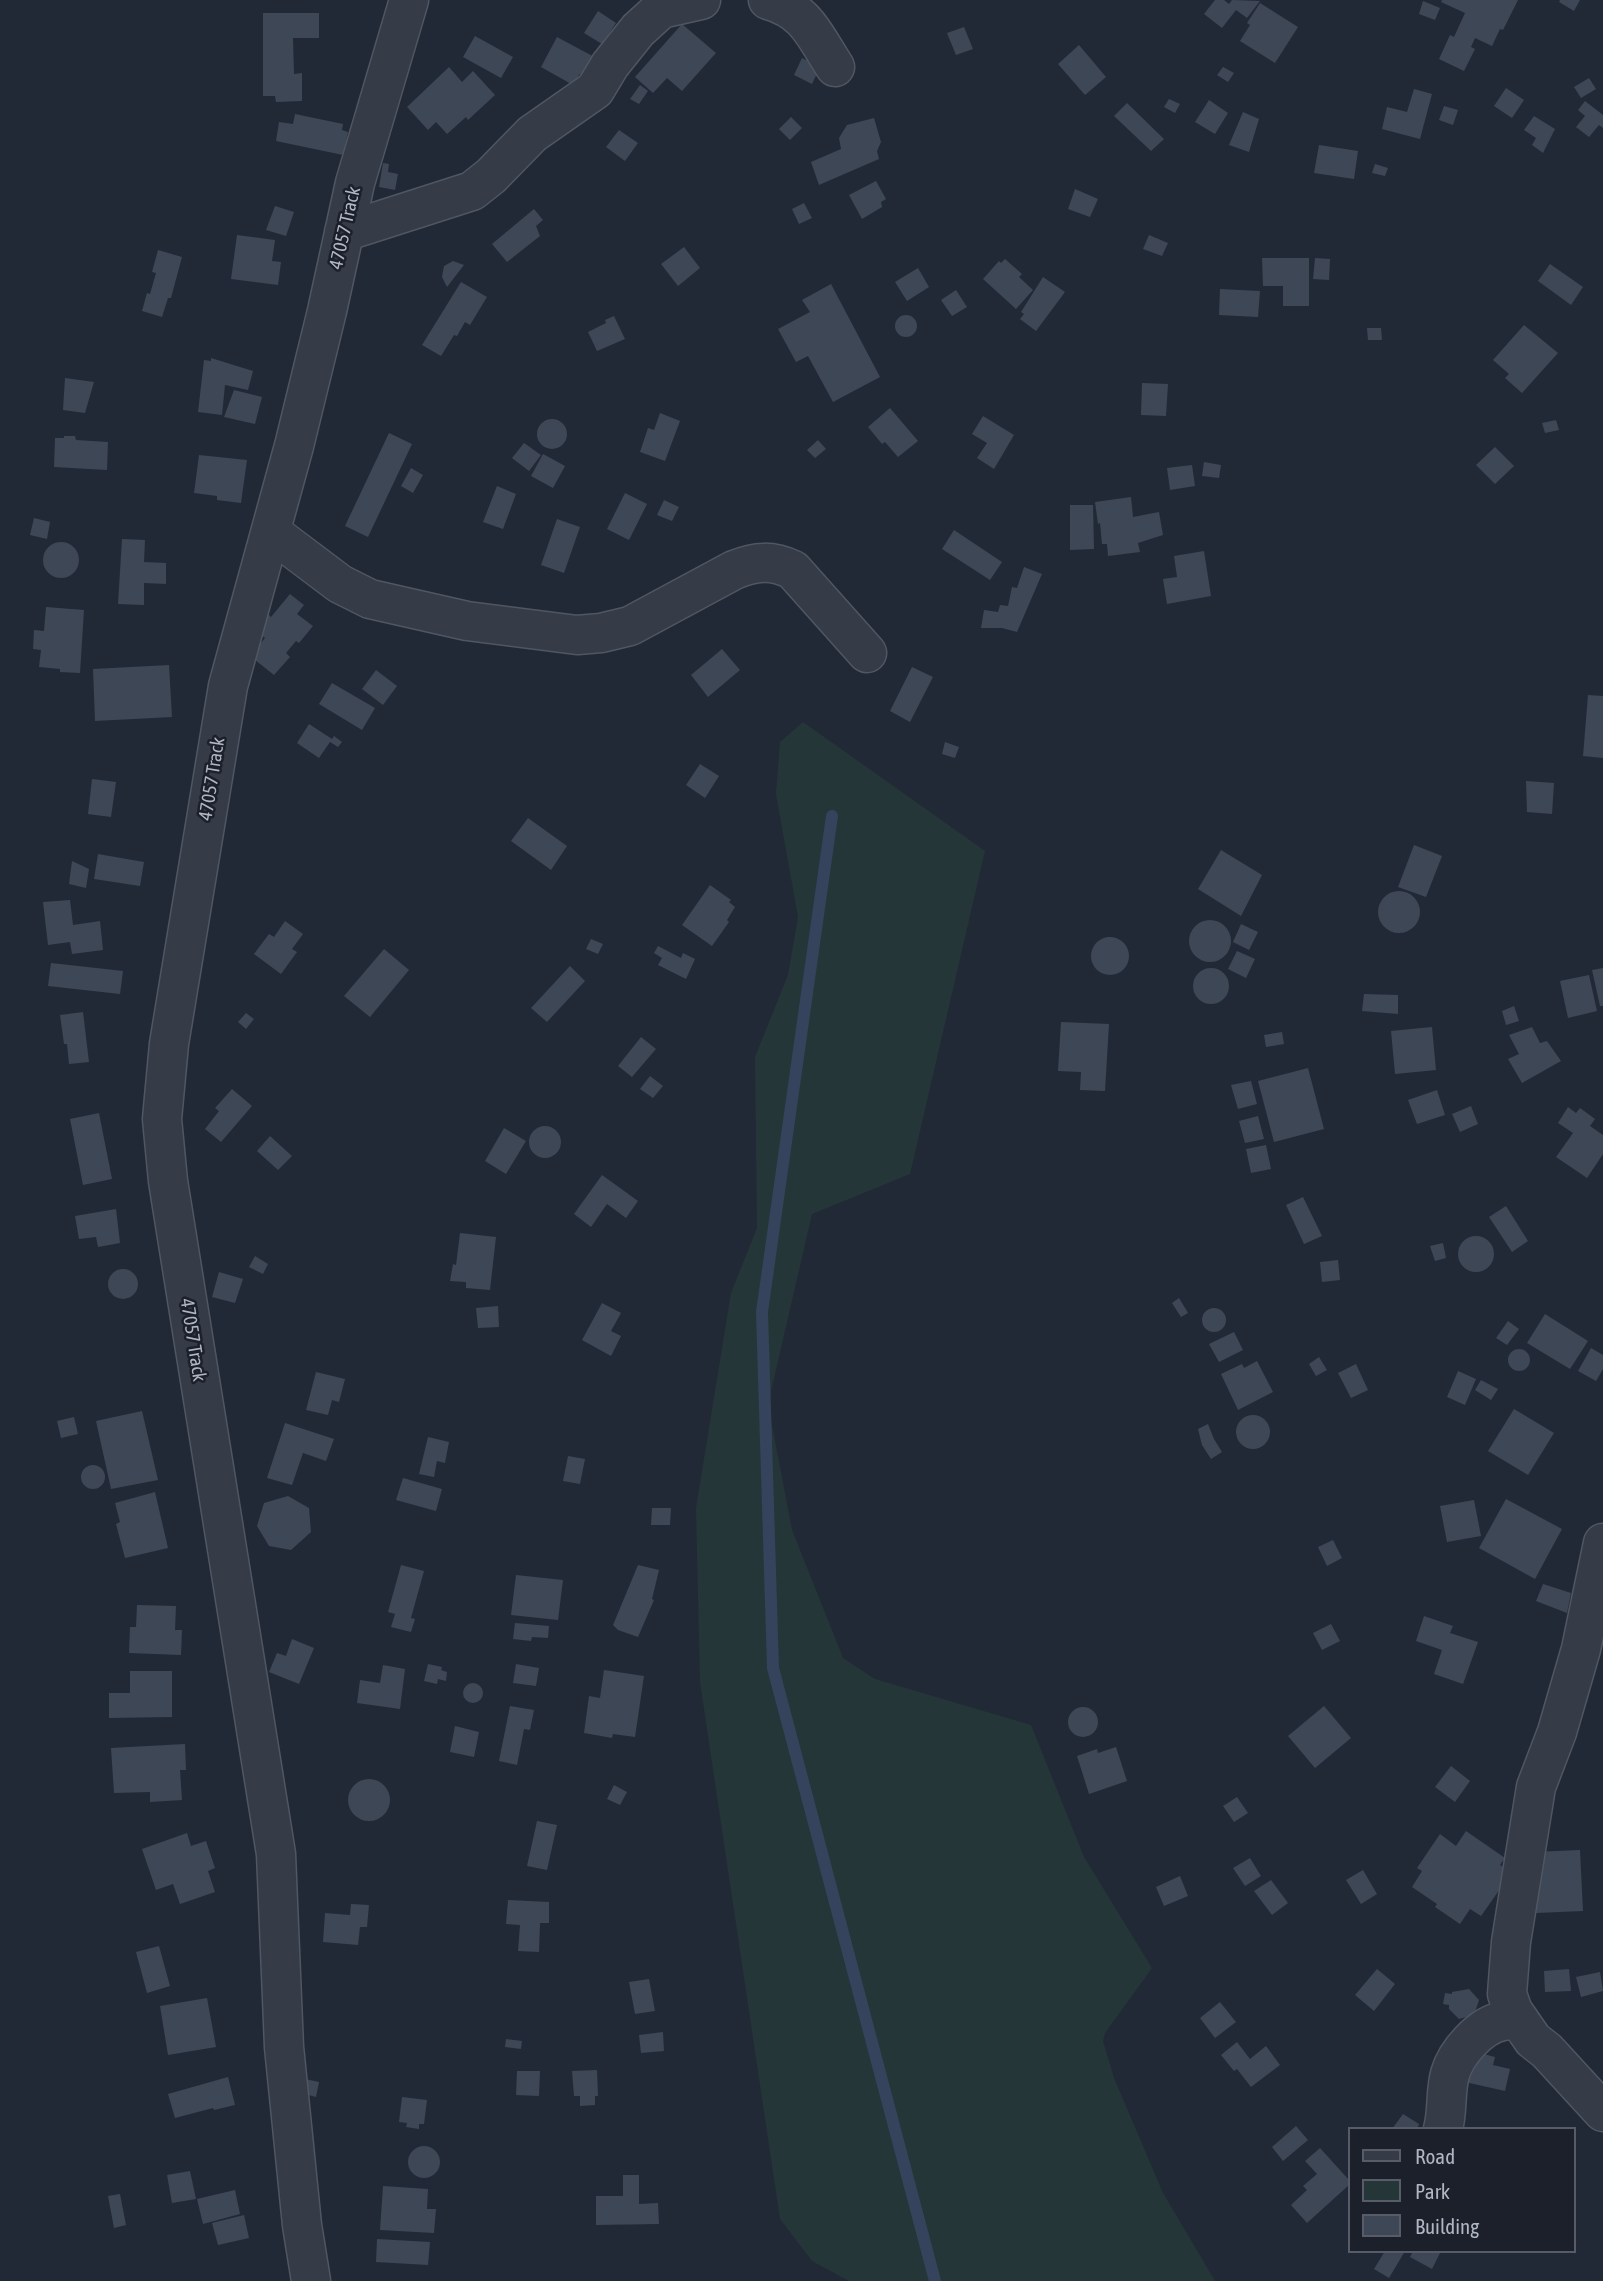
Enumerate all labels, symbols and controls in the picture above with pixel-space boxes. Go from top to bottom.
street label: 47057 Track [324,185,366,271]
street label: 47057 Track [194,736,230,822]
street label: 47057 Track [175,1297,211,1383]
legend [1348,2127,1575,2253]
text: Road [1415,2144,1455,2168]
text: Park [1415,2179,1450,2203]
text: Building [1415,2214,1479,2238]

